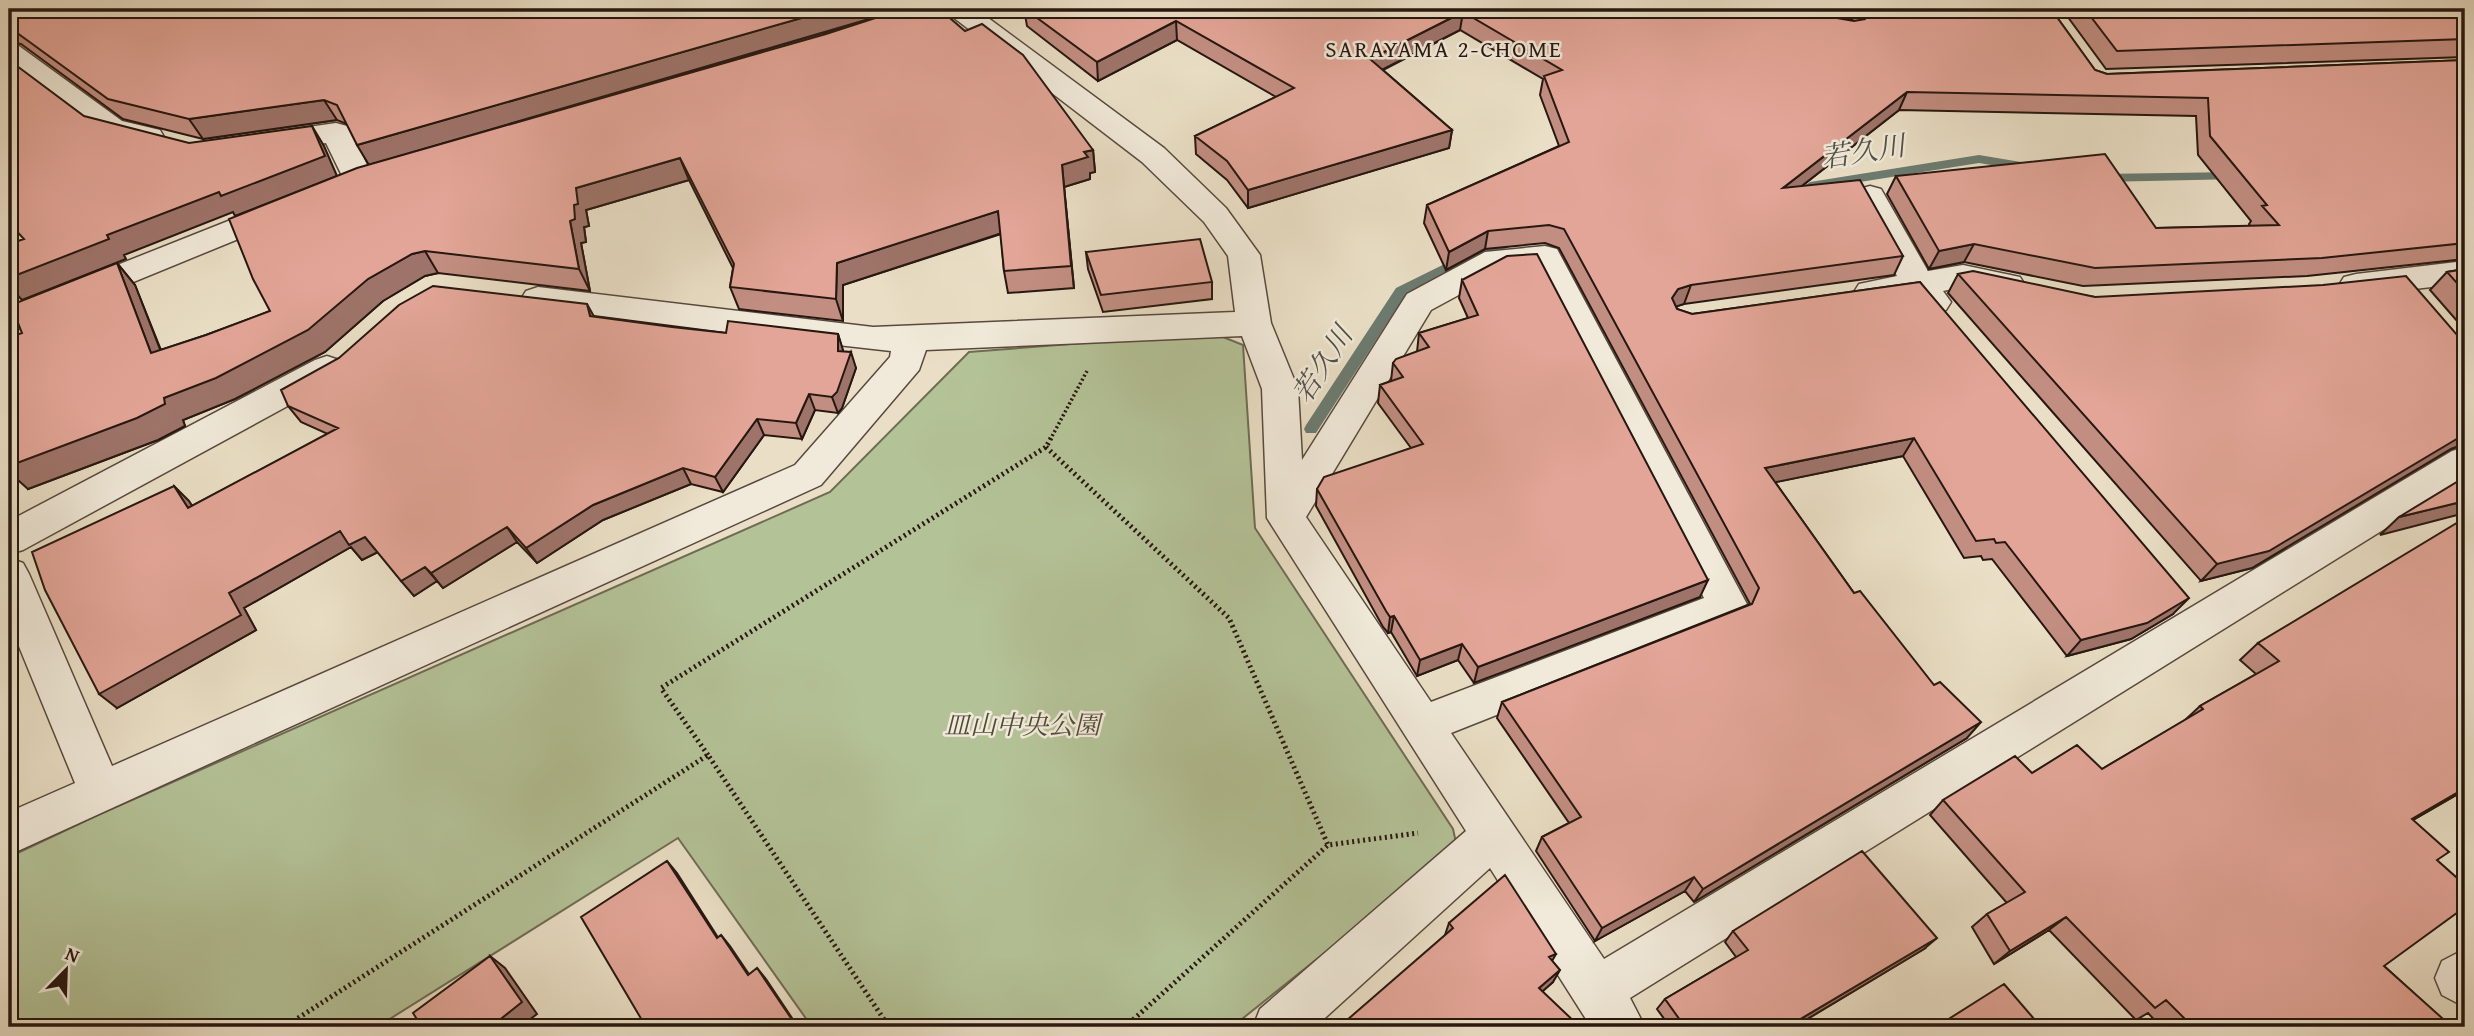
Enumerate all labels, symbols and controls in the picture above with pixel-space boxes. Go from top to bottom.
district label: SARAYAMA 2-CHOME [1325,32,1563,65]
water label: 若久川 [1818,123,1911,177]
water label: 若久川 [1282,315,1363,410]
park label: 皿山中央公園 [944,705,1104,744]
north arrow [32,934,102,1004]
text: N [61,939,84,970]

